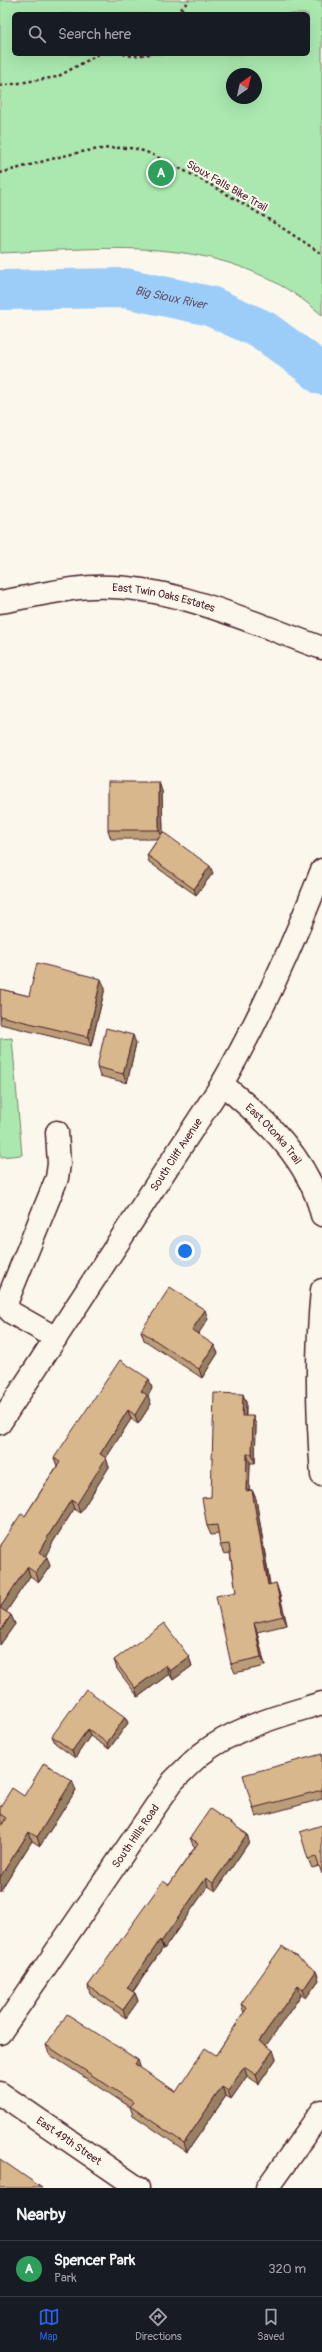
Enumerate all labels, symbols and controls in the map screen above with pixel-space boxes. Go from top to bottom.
search box [12,12,310,56]
icon: search [26,23,48,45]
text: Search here [58,25,131,44]
north arrow [226,68,262,104]
pin: A [148,158,174,188]
street label: Sioux Falls Bike Trail [184,158,270,214]
water label: Big Sioux River [134,283,210,313]
street label: East Twin Oaks Estates [112,581,217,614]
street label: East Otonka Trail [243,1101,305,1167]
street label: South Cliff Avenue [147,1115,205,1193]
your location [175,1241,195,1261]
street label: South Hills Road [109,1802,162,1870]
street label: East 49th Street [34,2114,105,2168]
text: Nearby [16,2204,65,2225]
text: Spencer Park [54,2251,135,2270]
text: A [25,2261,33,2277]
text: 320 m [268,2261,306,2277]
text: Park [54,2270,77,2286]
tab: Map [38,2306,60,2343]
tab: Directions [135,2306,182,2343]
tab: Saved [257,2306,284,2343]

